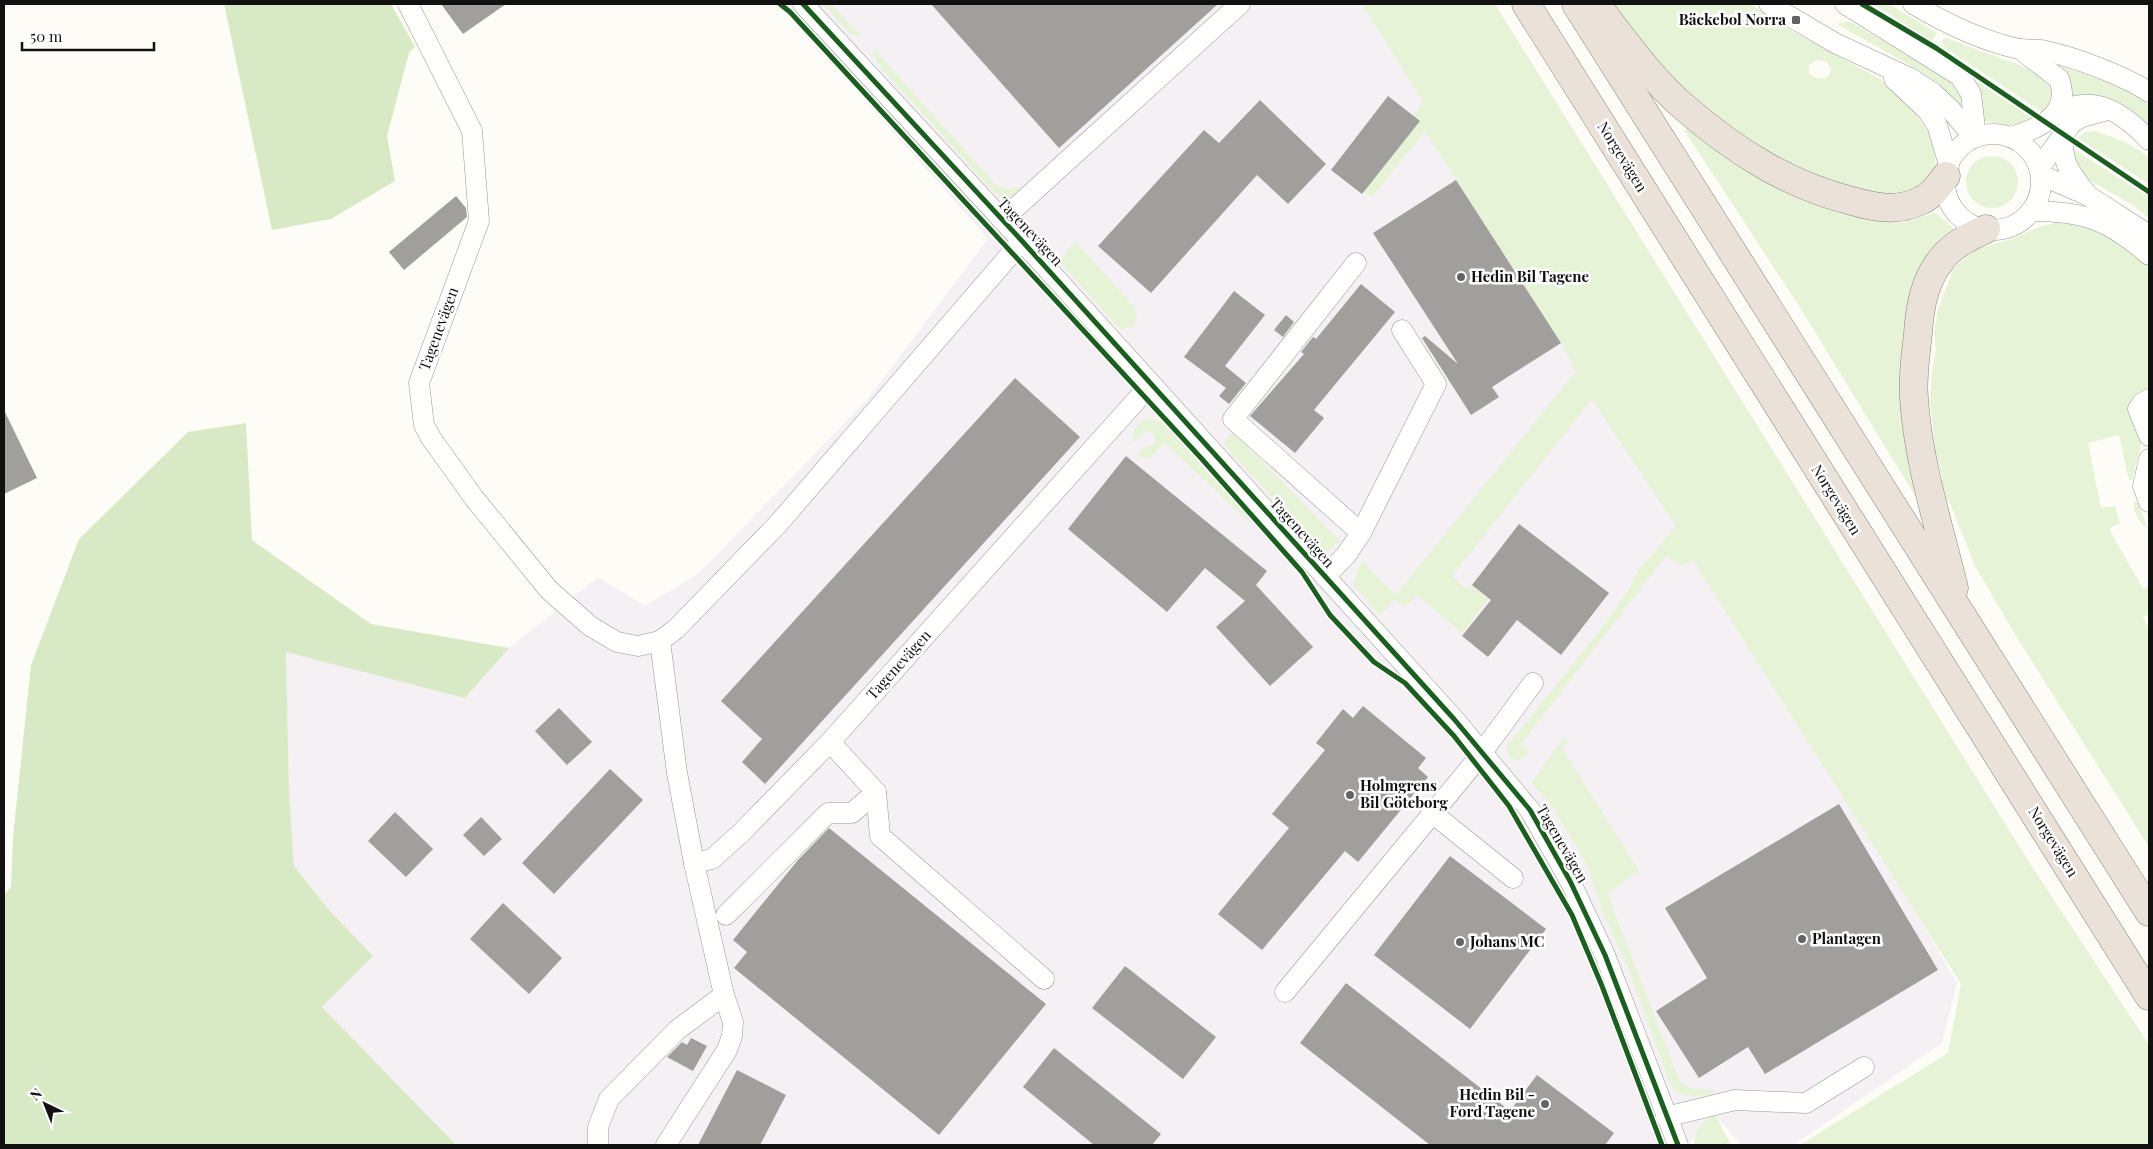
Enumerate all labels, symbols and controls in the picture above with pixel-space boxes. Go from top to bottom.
place label: Bäckebol Norra [1679,9,1786,29]
marker: Bäckebol Norra [1790,14,1802,26]
scale bar [22,20,155,52]
text: 50 m [30,26,63,46]
street label: Norgevägen [1593,117,1652,196]
street label: Tagenevägen [994,193,1068,270]
place label: Hedin Bil Tagene [1471,266,1589,286]
marker: Hedin Bil Tagene [1455,271,1467,283]
street label: Tagenevägen [414,284,462,373]
street label: Norgevägen [1807,460,1866,539]
street label: Tagenevägen [1266,493,1339,572]
street label: Tagenevägen [862,625,935,704]
place label: Holmgrens Bil Göteborg [1360,775,1448,812]
marker: Holmgrens Bil Göteborg [1344,789,1356,801]
street label: Tagenevägen [1532,801,1593,886]
street label: Norgevägen [2024,802,2083,881]
place label: Plantagen [1812,928,1882,948]
place label: Johans MC [1469,931,1544,951]
marker: Plantagen [1796,933,1808,945]
marker: Johans MC [1454,936,1466,948]
north arrow [20,1079,70,1129]
text: N [26,1084,46,1105]
place label: Hedin Bil - Ford Tagene [1449,1084,1535,1121]
marker: Hedin Bil - Ford Tagene [1539,1098,1551,1110]

